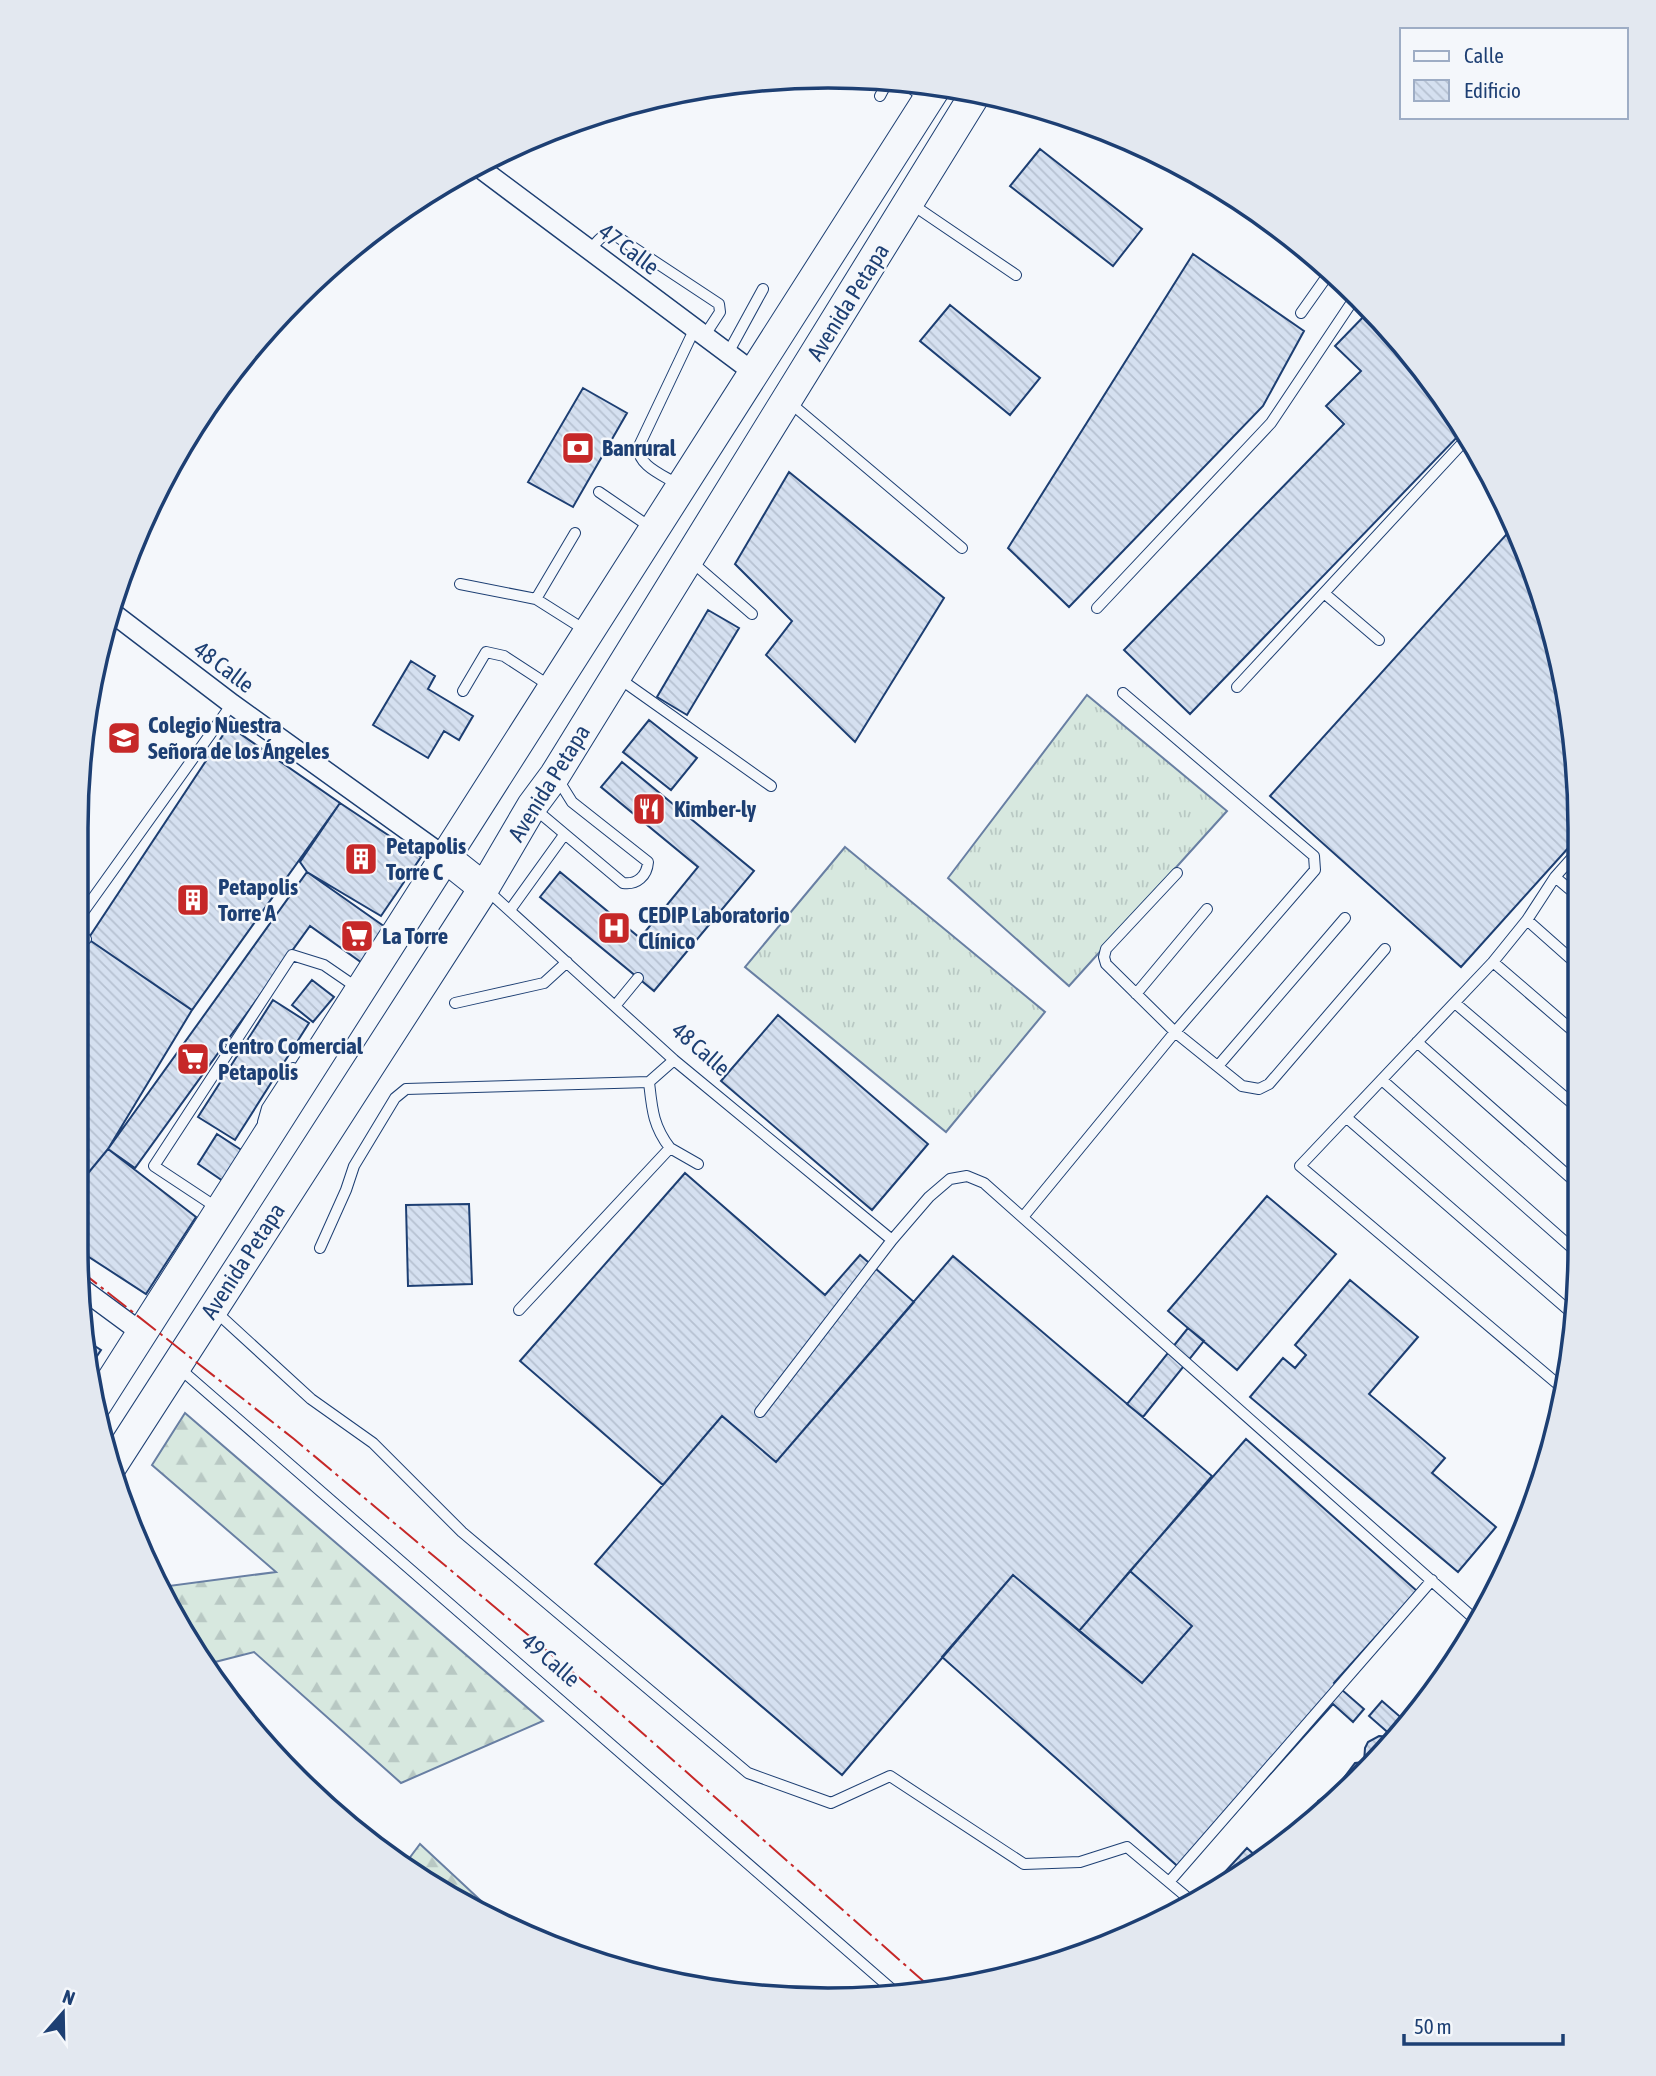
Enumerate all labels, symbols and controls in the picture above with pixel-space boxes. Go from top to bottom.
legend [1400,28,1628,119]
text: Calle [1464,43,1504,67]
text: Edificio [1464,78,1521,102]
street label: 47 Calle [594,218,664,280]
street label: Avenida Petapa [802,239,894,365]
bank icon: Banrural [559,429,597,467]
place label: Banrural [602,435,677,461]
street label: 48 Calle [189,636,259,698]
place label: Colegio Nuestra Señora de los Ángeles [148,712,329,764]
school or university icon: Colegio Nuestra Señora de los Ángeles [105,719,143,757]
street label: Avenida Petapa [503,720,595,846]
restaurant icon: Kimber-ly [630,790,668,828]
place label: Kimber-ly [674,796,757,822]
place label: Petapolis Torre C [386,833,466,885]
building icon: Petapolis Torre C [342,840,380,878]
place label: Petapolis Torre A [218,874,298,926]
building icon: Petapolis Torre A [174,881,212,919]
place label: CEDIP Laboratorio Clínico [638,902,790,954]
hospital icon: CEDIP Laboratorio Clínico [595,909,633,947]
supermarket icon: La Torre [338,917,376,955]
place label: La Torre [382,923,448,949]
street label: 48 Calle [667,1017,735,1081]
place label: Centro Comercial Petapolis [218,1033,364,1085]
supermarket icon: Centro Comercial Petapolis [174,1040,212,1078]
street label: Avenida Petapa [196,1198,290,1324]
street label: 49 Calle [517,1628,585,1692]
north arrow [28,1978,98,2048]
text: N [60,1985,78,2009]
scale bar [1404,2002,1563,2046]
text: 50 m [1414,2014,1452,2038]

